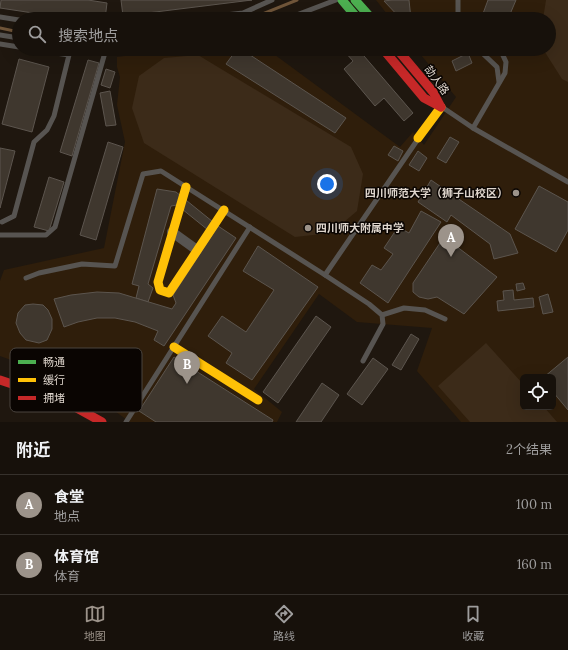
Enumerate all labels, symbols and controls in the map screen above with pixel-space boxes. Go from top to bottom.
search box [12,12,556,56]
icon: search [26,23,48,45]
text: 搜索地点 [58,26,118,45]
street label: 劼人路 [422,63,452,97]
your location [317,174,337,194]
place label: 四川师范大学（狮子山校区） [365,186,508,200]
marker: 四川师范大学（狮子山校区） [511,188,521,198]
place label: 四川师大附属中学 [316,221,404,235]
marker: 四川师大附属中学 [303,223,313,233]
pin: A [438,224,464,257]
legend [10,348,142,412]
pin: B [174,351,200,384]
text: 畅通 [43,355,65,369]
text: 缓行 [43,373,65,387]
map controls [520,374,556,410]
button: locate [520,374,556,410]
text: 拥堵 [43,391,65,405]
text: 附近 [16,439,50,461]
text: 2个结果 [506,441,552,458]
text: 食堂 [54,487,84,506]
text: A [25,496,33,513]
text: 100 m [516,496,552,513]
text: 地点 [54,508,80,525]
text: 体育馆 [54,547,99,566]
text: B [25,556,33,573]
text: 160 m [517,556,552,573]
text: 体育 [54,568,80,585]
tab: 地图 [84,603,106,643]
tab: 路线 [273,603,295,643]
tab: 收藏 [462,603,484,643]

